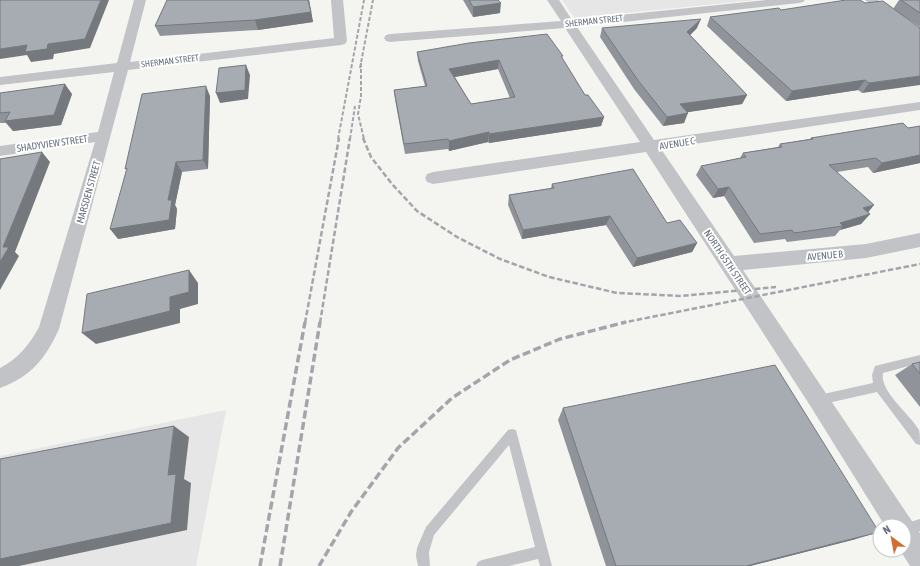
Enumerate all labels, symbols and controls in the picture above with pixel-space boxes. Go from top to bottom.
street label: SHERMAN STREET [565,13,623,29]
street label: SHERMAN STREET [141,52,200,70]
street label: SHADYVIEW STREET [16,133,89,154]
street label: AVENUE C [659,135,696,152]
street label: MARSDEN STREET [74,159,103,225]
street label: NORTH 65TH STREET [702,228,754,297]
street label: AVENUE B [807,248,844,263]
north arrow [872,518,912,558]
text: N [881,523,893,536]

